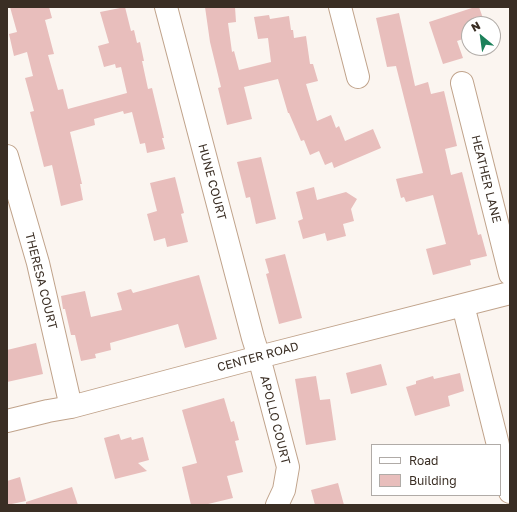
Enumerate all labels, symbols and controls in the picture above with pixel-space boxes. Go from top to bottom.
north arrow [461,16,501,56]
text: N [469,18,482,34]
street label: HEATHER LANE [468,133,504,225]
street label: HUNE COURT [195,142,229,222]
street label: THERESA COURT [22,231,60,331]
street label: CENTER ROAD [216,339,300,375]
street label: APOLLO COURT [257,374,293,466]
legend [371,444,501,496]
text: Road [409,453,438,468]
text: Building [409,473,457,488]

